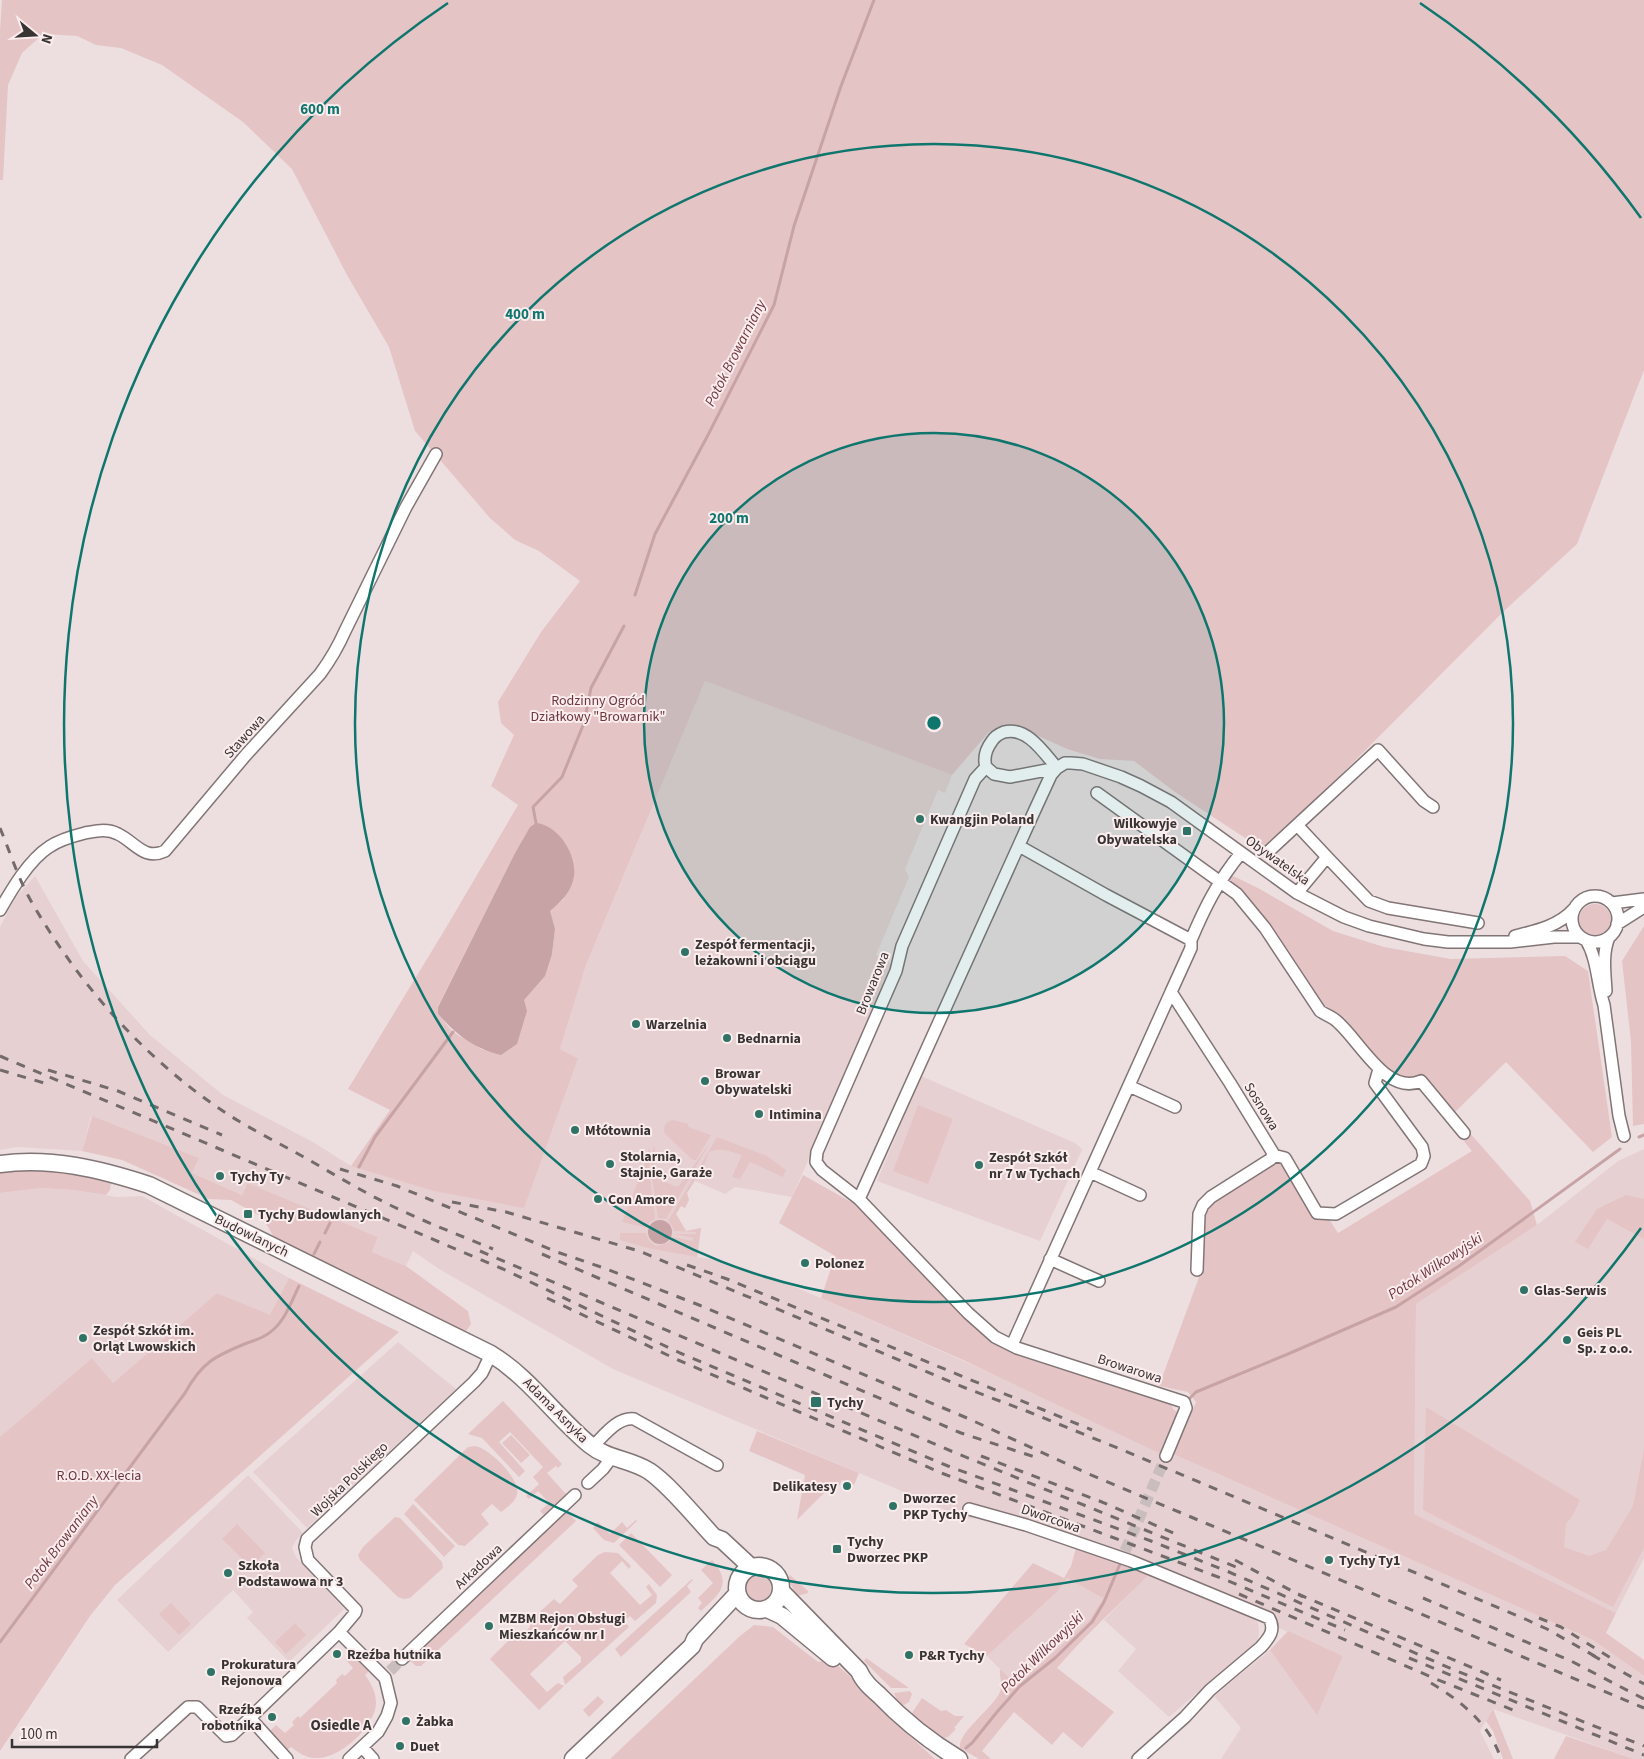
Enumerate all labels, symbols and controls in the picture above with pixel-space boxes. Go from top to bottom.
north arrow [10,10,60,60]
text: N [35,31,57,46]
text: 600 m [300,99,340,120]
water label: Potok Browarniany [700,295,772,410]
text: 400 m [505,304,545,325]
text: 200 m [709,508,749,529]
park label: Rodzinny Ogród Działkowy "Browarnik" [530,691,666,727]
street label: Stawowa [220,710,270,763]
centre of rings [925,714,943,732]
place label: Kwangjin Poland [930,810,1034,830]
marker: Kwangjin Poland [914,813,926,825]
place label: Wilkowyje Obywatelska [1097,814,1177,850]
marker: Wilkowyje Obywatelska [1181,825,1193,837]
street label: Obywatelska [1241,831,1314,891]
place label: Zespół fermentacji, leżakowni i obciągu [695,935,816,971]
marker: Zespół fermentacji, leżakowni i obciągu [679,946,691,958]
street label: Browarowa [851,949,895,1018]
place label: Warzelnia [646,1015,707,1035]
marker: Warzelnia [630,1018,642,1030]
place label: Bednarnia [737,1029,801,1049]
marker: Bednarnia [721,1032,733,1044]
place label: Browar Obywatelski [715,1064,792,1100]
marker: Browar Obywatelski [699,1075,711,1087]
street label: Sosnowa [1239,1079,1284,1134]
place label: Intimina [769,1105,822,1125]
marker: Intimina [753,1108,765,1120]
place label: Młótownia [585,1121,651,1141]
marker: Młótownia [569,1124,581,1136]
place label: Stolarnia, Stajnie, Garaże [620,1147,712,1183]
place label: Zespół Szkół nr 7 w Tychach [989,1148,1080,1184]
marker: Stolarnia, Stajnie, Garaże [604,1158,616,1170]
marker: Zespół Szkół nr 7 w Tychach [973,1159,985,1171]
place label: Tychy Ty [230,1167,285,1187]
marker: Tychy Ty [214,1170,226,1182]
place label: Con Amore [608,1190,675,1210]
marker: Con Amore [592,1193,604,1205]
place label: Tychy Budowlanych [258,1205,381,1225]
marker: Tychy Budowlanych [242,1208,254,1220]
street label: Budowlanych [211,1209,292,1262]
water label: Potok Wilkowyjski [1384,1228,1487,1305]
place label: Polonez [815,1254,865,1274]
marker: Polonez [799,1257,811,1269]
place label: Glas-Serwis [1534,1281,1607,1301]
marker: Glas-Serwis [1518,1284,1530,1296]
place label: Zespół Szkół im. Orląt Lwowskich [93,1321,196,1357]
place label: Geis PL Sp. z o.o. [1577,1323,1632,1359]
marker: Zespół Szkół im. Orląt Lwowskich [77,1332,89,1344]
marker: Geis PL Sp. z o.o. [1561,1334,1573,1346]
street label: Browarowa [1095,1349,1165,1389]
street label: Adama Asnyka [518,1373,593,1448]
place label: Tychy [827,1393,864,1413]
marker: Tychy [809,1395,823,1409]
street label: Wojska Polskiego [306,1438,393,1522]
park label: R.O.D. XX-lecia [57,1466,141,1486]
place label: Delikatesy [772,1477,838,1497]
marker: Delikatesy [841,1480,853,1492]
place label: Dworzec PKP Tychy [903,1489,968,1525]
water label: Potok Browaniany [19,1490,104,1593]
street label: Dworcowa [1018,1499,1083,1538]
marker: Dworzec PKP Tychy [887,1500,899,1512]
place label: Tychy Dworzec PKP [847,1532,928,1568]
street label: Arkadowa [450,1539,507,1594]
marker: Tychy Dworzec PKP [831,1543,843,1555]
place label: Tychy Ty1 [1339,1551,1400,1571]
marker: Tychy Ty1 [1323,1554,1335,1566]
place label: Szkoła Podstawowa nr 3 [238,1556,343,1592]
marker: Szkoła Podstawowa nr 3 [222,1567,234,1579]
water label: Potok Wilkowyjski [996,1607,1089,1698]
place label: MZBM Rejon Obsługi Mieszkańców nr I [499,1609,626,1645]
marker: MZBM Rejon Obsługi Mieszkańców nr I [483,1620,495,1632]
place label: Rzeźba hutnika [347,1645,441,1665]
place label: P&R Tychy [919,1646,985,1666]
marker: Rzeźba hutnika [331,1648,343,1660]
marker: P&R Tychy [903,1649,915,1661]
place label: Prokuratura Rejonowa [221,1655,296,1691]
marker: Prokuratura Rejonowa [205,1666,217,1678]
place label: Rzeźba robotnika [201,1700,262,1736]
marker: Rzeźba robotnika [266,1711,278,1723]
place label: Żabka [416,1712,454,1732]
district label: Osiedle A [310,1715,372,1736]
marker: Żabka [400,1715,412,1727]
scale bar [12,1716,158,1748]
text: 100 m [20,1724,58,1745]
place label: Duet [410,1737,440,1757]
marker: Duet [394,1740,406,1752]

